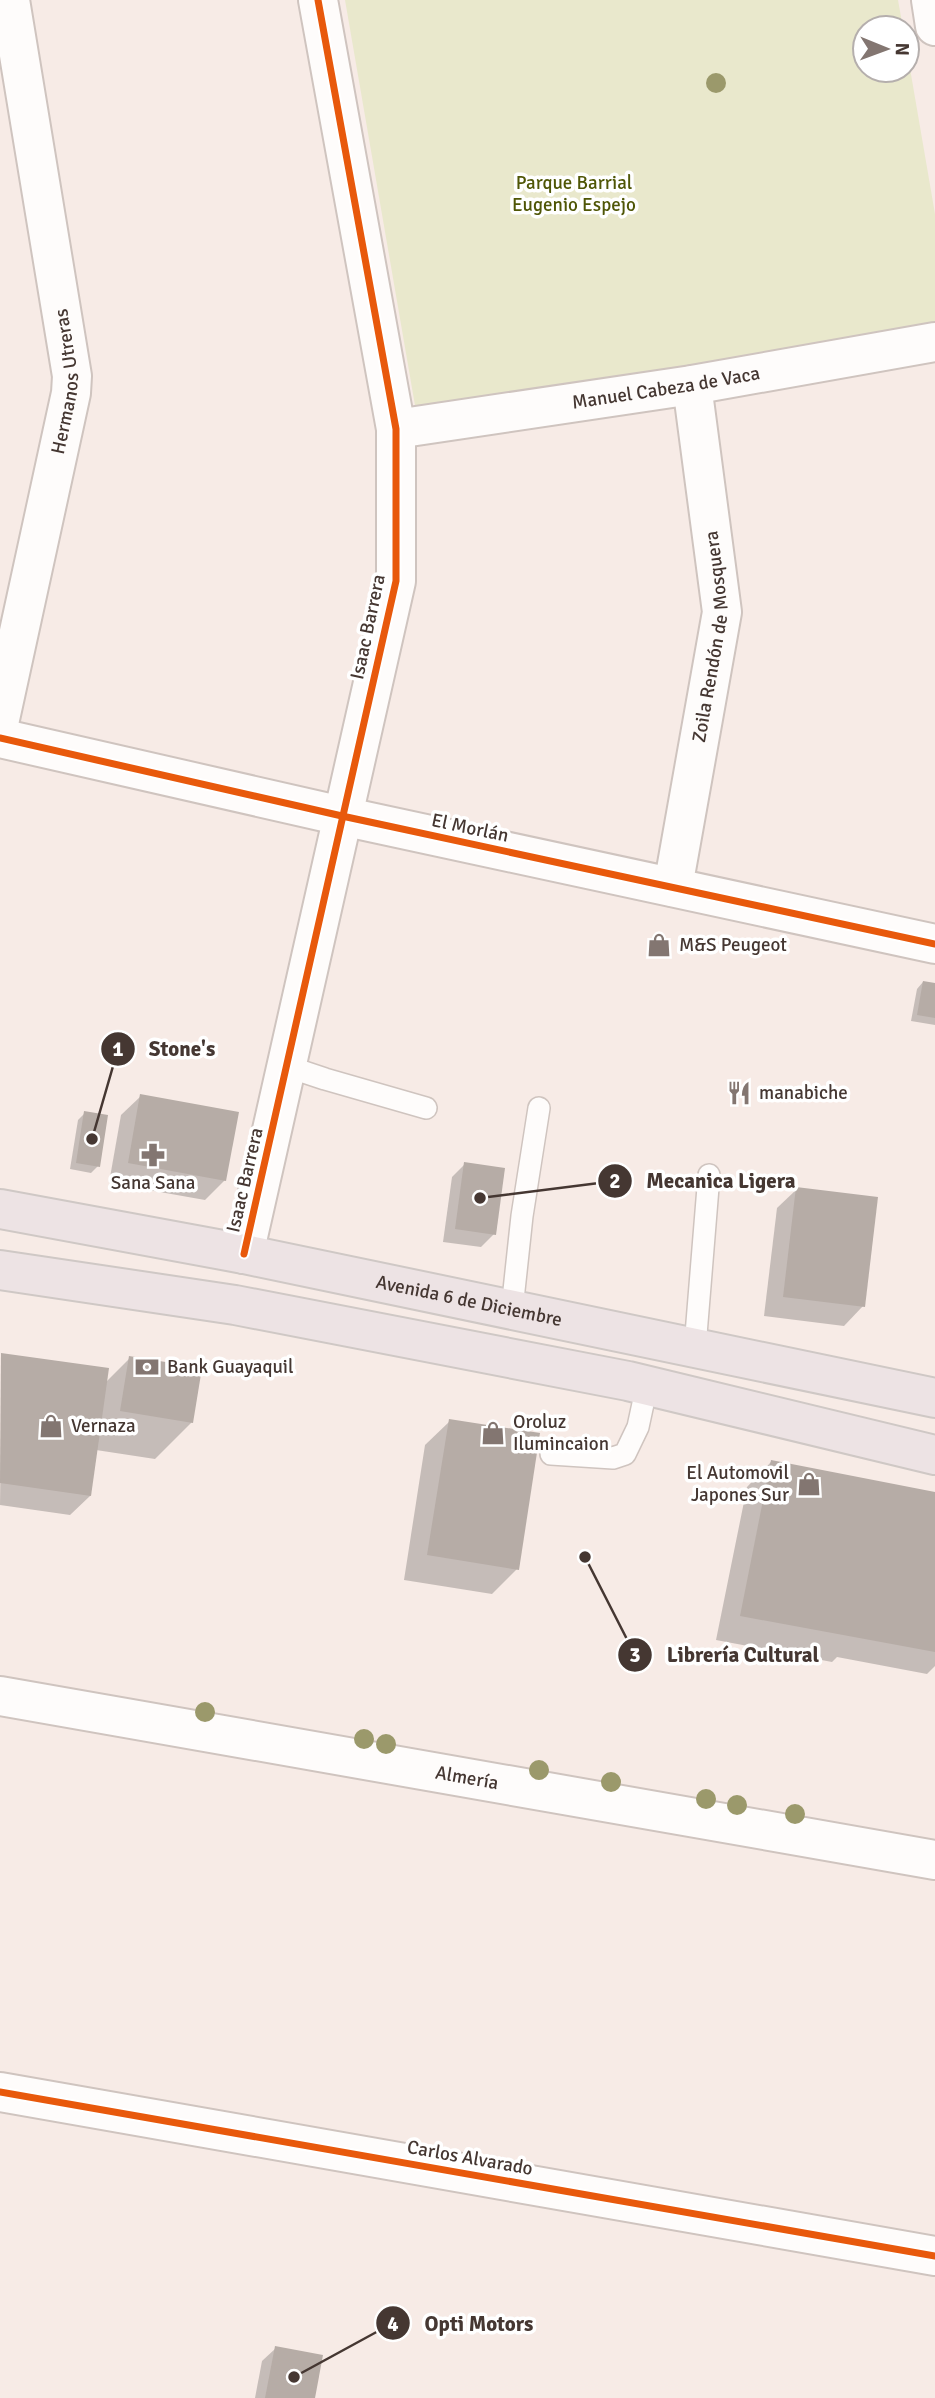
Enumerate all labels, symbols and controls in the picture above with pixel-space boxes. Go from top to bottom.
north arrow [851,14,921,84]
text: N [890,42,914,56]
park label: Parque Barrial Eugenio Espejo [512,171,636,217]
street label: Hermanos Utreras [46,307,84,456]
street label: Manuel Cabeza de Vaca [570,361,762,415]
street label: Zoila Rendón de Mosquera [687,529,734,744]
street label: Isaac Barrera [345,572,391,682]
street label: El Morlán [429,808,511,848]
shop icon: M&S Peugeot [645,931,673,959]
place label: M&S Peugeot [679,933,787,957]
callout: Stone's [100,1028,230,1070]
text: 1 [112,1036,124,1062]
text: Stone's [149,1036,215,1062]
restaurant icon: manabiche [725,1079,753,1107]
place label: manabiche [759,1081,848,1105]
street label: Isaac Barrera [221,1125,269,1235]
pharmacy icon: Sana Sana [139,1141,167,1169]
callout: Mecanica Ligera [598,1160,810,1202]
text: 2 [609,1168,621,1194]
text: Mecanica Ligera [646,1168,796,1194]
place label: Sana Sana [111,1171,195,1195]
street label: Avenida 6 de Diciembre [374,1270,564,1332]
bank icon: Bank Guayaquil [133,1353,161,1381]
place label: Bank Guayaquil [167,1355,294,1379]
place label: Oroluz Ilumincaion [513,1410,609,1456]
shop icon: Vernaza [37,1412,65,1440]
place label: Vernaza [71,1414,136,1438]
shop icon: Oroluz Ilumincaion [479,1419,507,1447]
place label: El Automovil Japones Sur [686,1461,789,1507]
shop icon: El Automovil Japones Sur [795,1470,823,1498]
callout: Librería Cultural [617,1634,833,1676]
text: 3 [629,1642,641,1668]
text: Librería Cultural [667,1642,820,1668]
street label: Almería [433,1761,500,1795]
street label: Carlos Alvarado [405,2135,535,2181]
callout: Opti Motors [375,2302,547,2344]
text: 4 [387,2311,399,2337]
text: Opti Motors [425,2311,533,2337]

